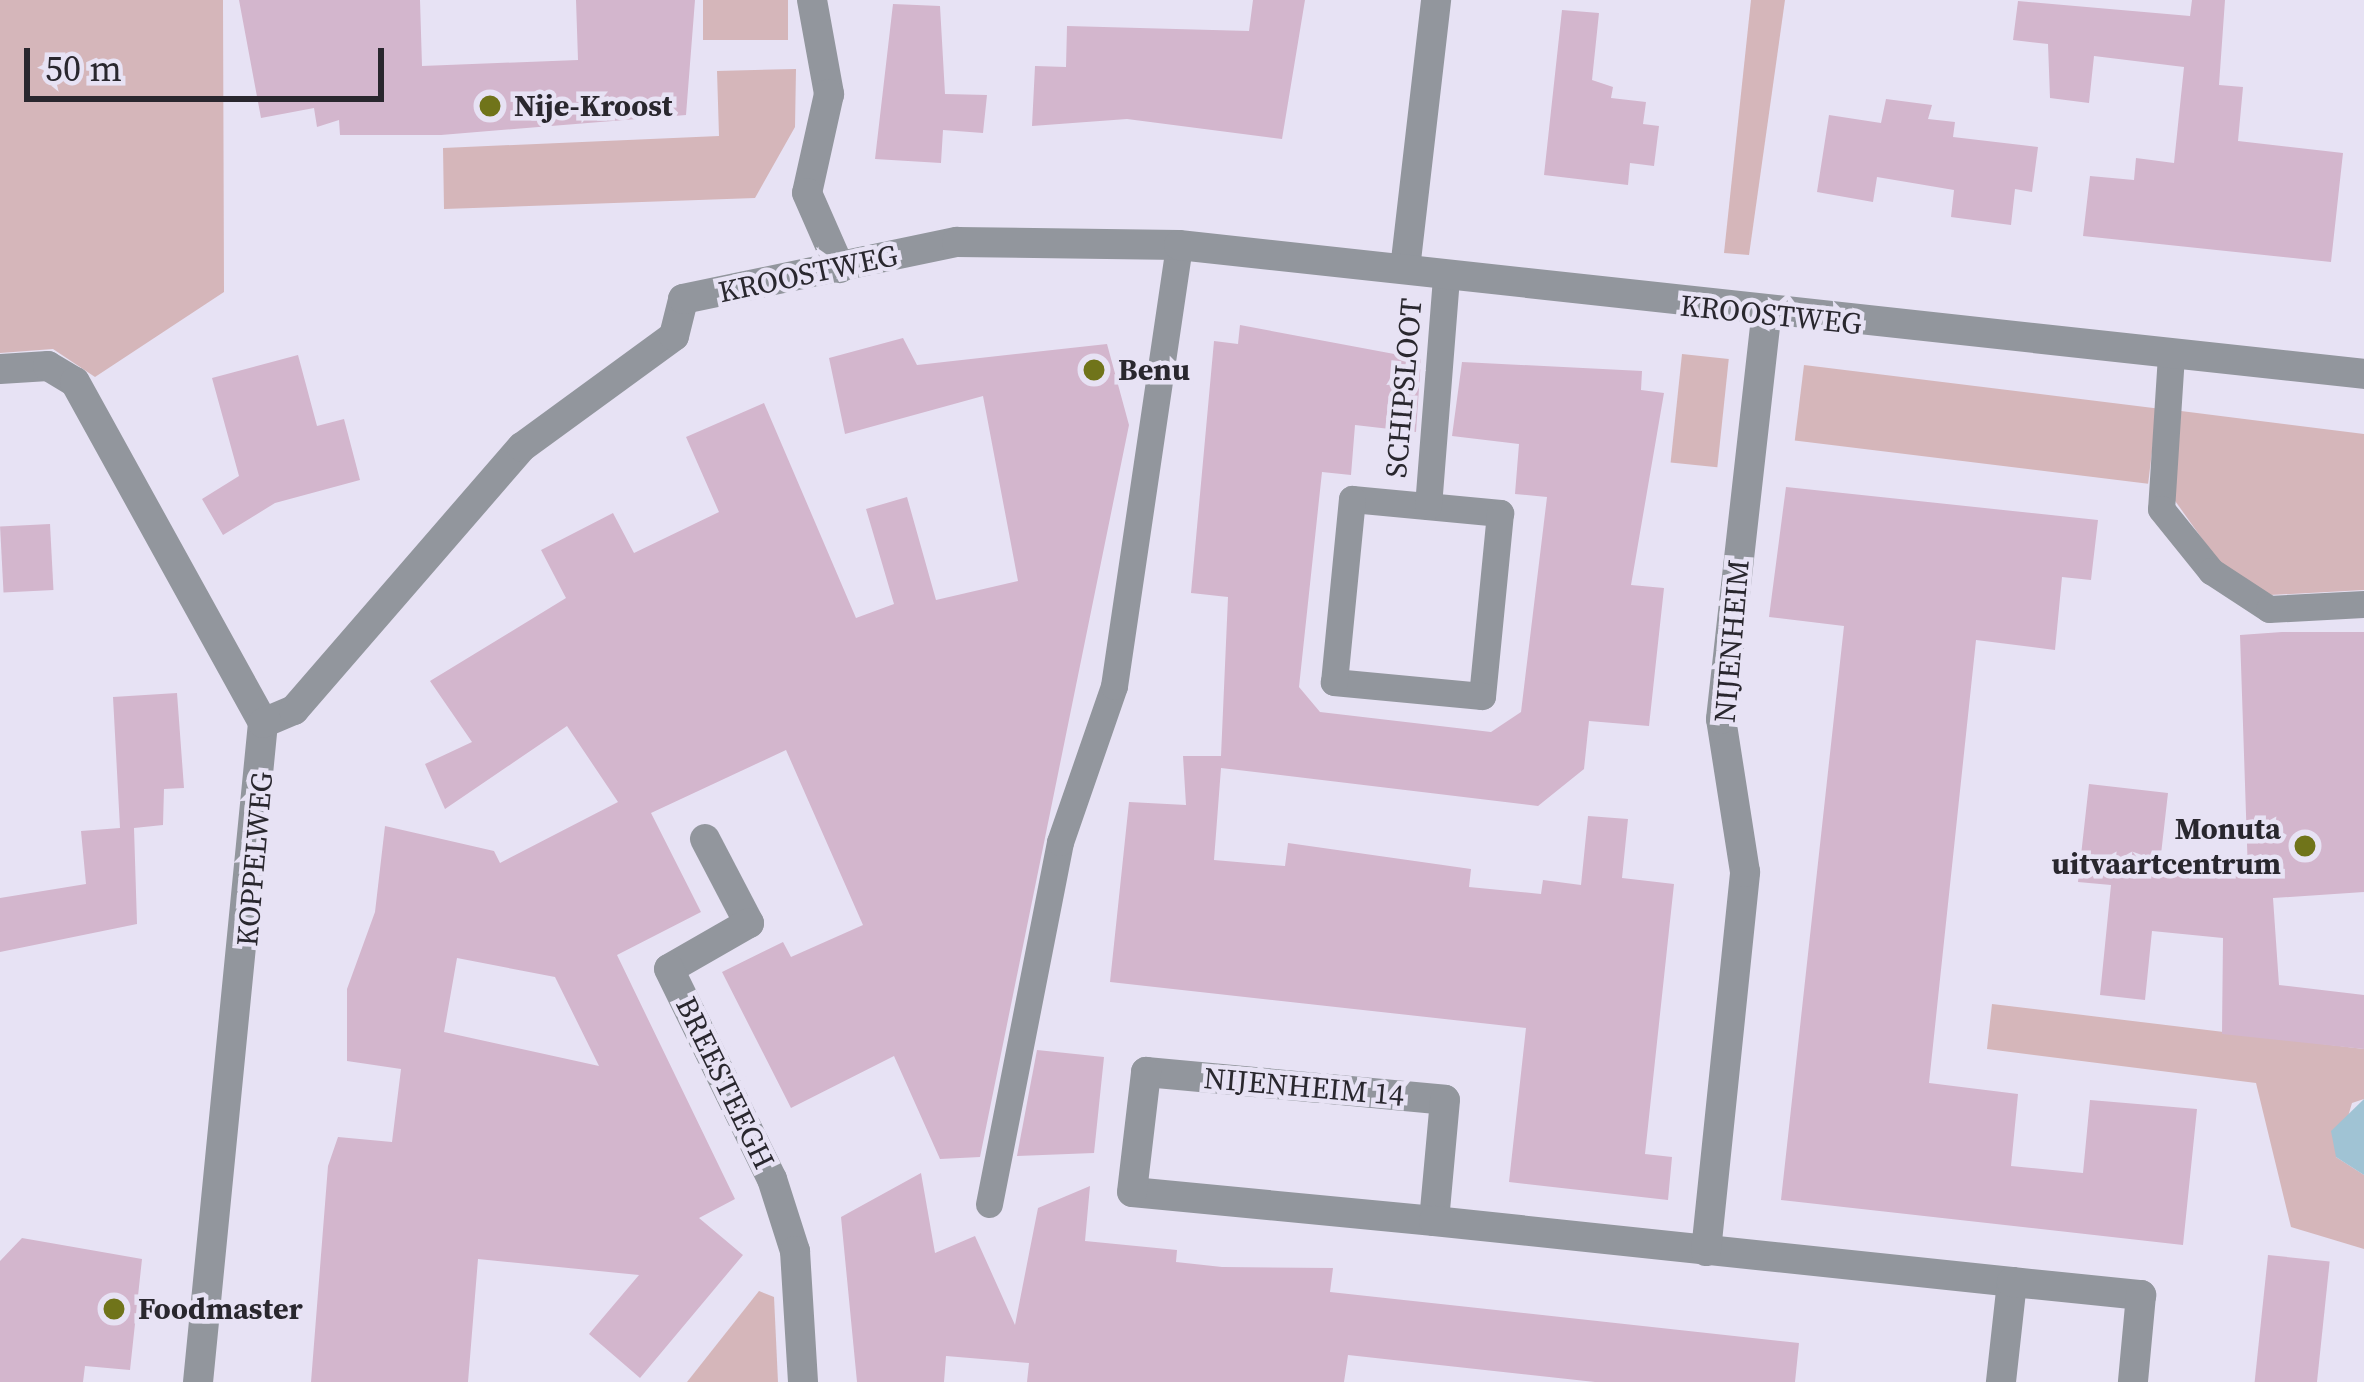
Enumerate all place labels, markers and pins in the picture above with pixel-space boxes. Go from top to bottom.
place label: Nije-Kroost [514,88,673,124]
marker: Nije-Kroost [477,93,503,119]
place label: Benu [1118,352,1190,388]
marker: Benu [1081,357,1107,383]
place label: Monuta uitvaartcentrum [2052,811,2281,882]
marker: Monuta uitvaartcentrum [2292,833,2318,859]
place label: Foodmaster [138,1291,303,1327]
marker: Foodmaster [101,1296,127,1322]

